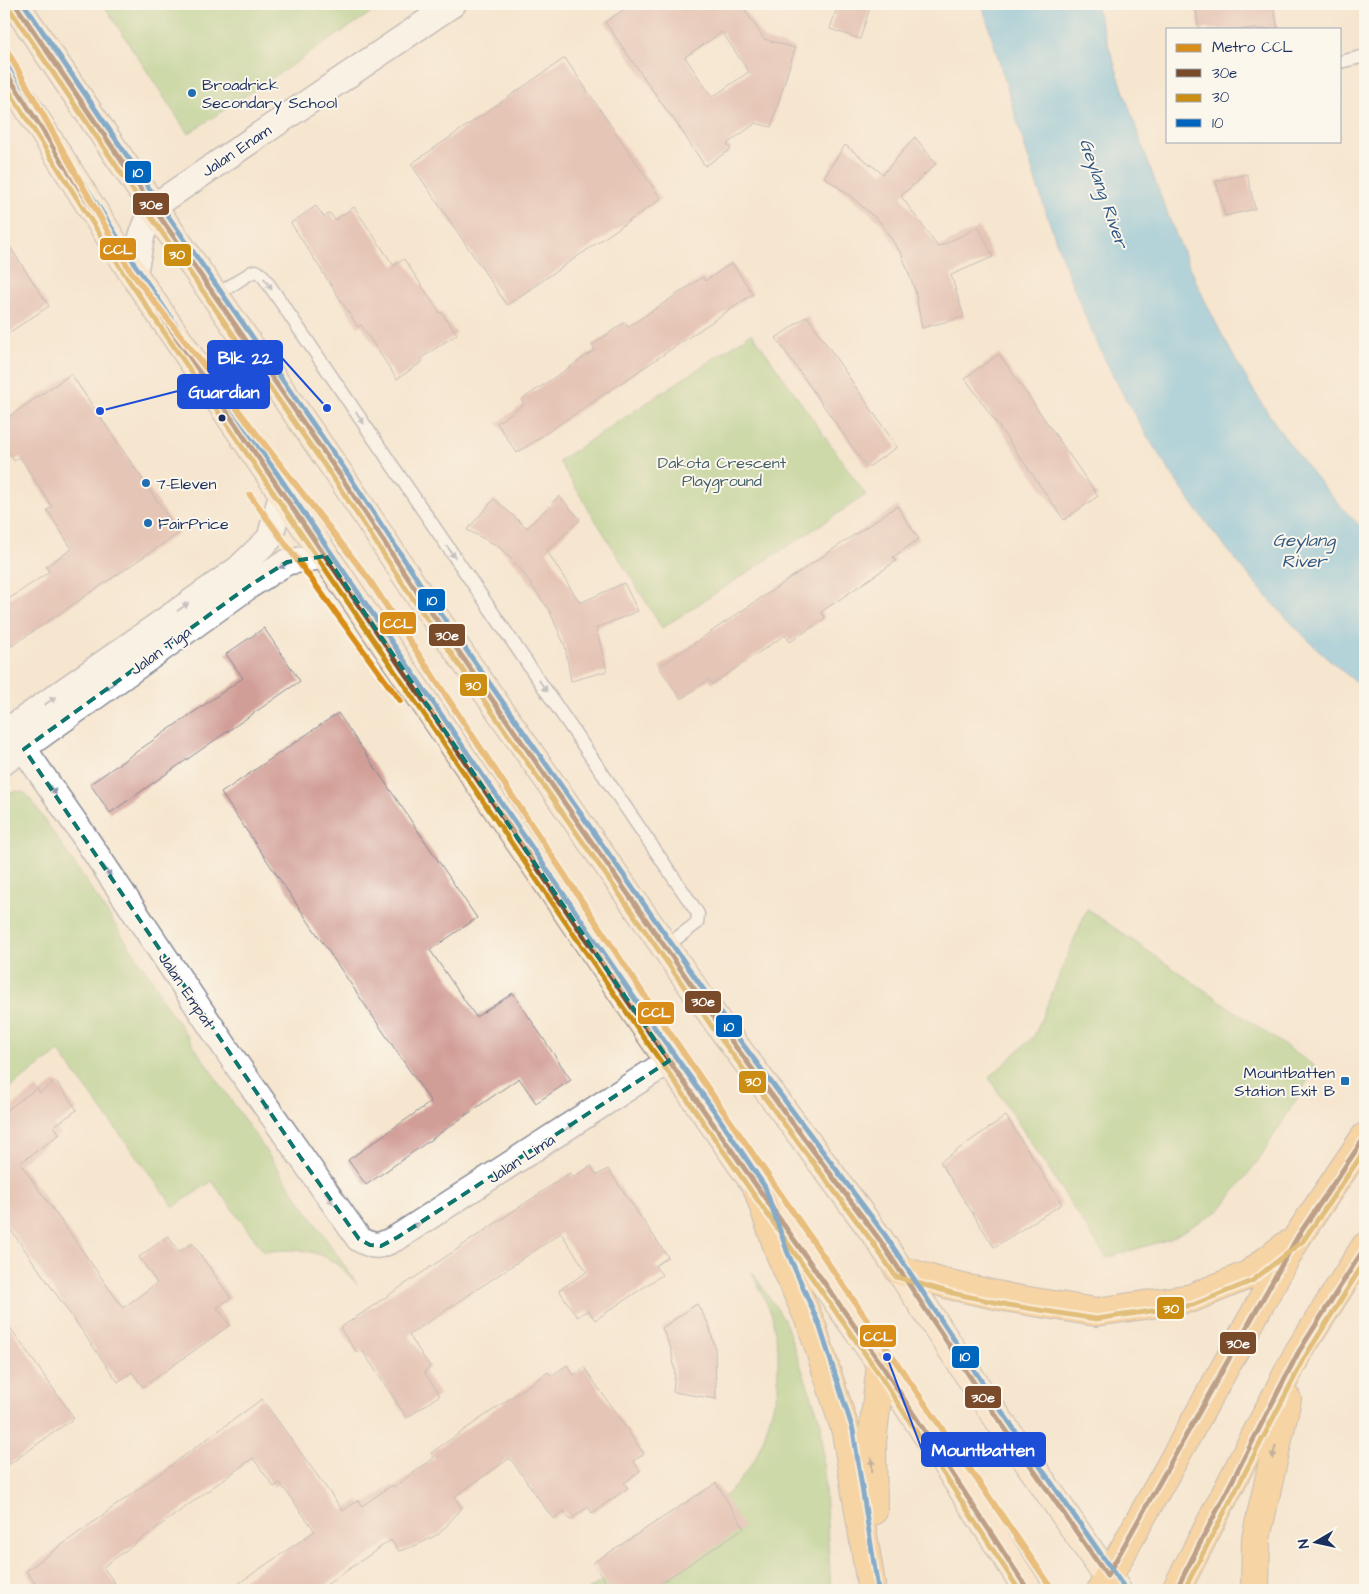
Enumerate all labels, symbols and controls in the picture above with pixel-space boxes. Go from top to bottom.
legend [1166,28,1342,142]
text: Metro CCL [1212,37,1294,58]
text: 30e [1212,63,1237,84]
place label: Broadrick Secondary School [202,74,337,115]
marker: Broadrick Secondary School [186,87,198,99]
text: 30 [1212,87,1230,108]
text: 10 [1212,113,1224,134]
street label: Jalan Enam [197,119,276,182]
water label: Geylang River [1072,135,1135,253]
line badge: 10 [124,160,152,184]
text: 10 [133,163,143,183]
line badge: 30e [132,192,170,216]
text: 30e [138,195,163,215]
line badge: CCL [99,237,137,261]
text: CCL [103,240,133,260]
line badge: 30 [163,243,192,267]
text: 30 [168,245,185,265]
one-way arrow [263,277,273,290]
callout: Blk 22 [208,341,282,374]
text: Blk 22 [218,346,273,371]
callout: Guardian [178,375,269,408]
text: Guardian [189,380,259,405]
one-way arrow [355,411,365,424]
unlabelled marker [217,413,227,423]
park label: Dakota Crescent Playground [658,452,787,493]
place label: 7-Eleven [156,473,216,495]
marker: 7-Eleven [140,477,152,489]
place label: FairPrice [158,513,229,535]
marker: FairPrice [142,517,154,529]
water label: Geylang River [1273,528,1337,574]
one-way arrow [446,545,456,559]
one-way arrow [278,561,292,569]
line badge: 10 [417,588,446,612]
text: 10 [427,591,437,611]
one-way arrow [176,602,190,612]
line badge: CCL [379,611,417,635]
text: CCL [383,614,413,634]
street label: Jalan Tiga [126,621,196,681]
line badge: 30e [428,623,466,647]
text: 30e [434,626,459,646]
line badge: 30 [459,673,488,697]
text: 30 [464,676,481,696]
one-way arrow [538,679,548,693]
one-way arrow [103,681,117,691]
one-way arrow [44,696,57,706]
one-way arrow [47,782,57,795]
one-way arrow [102,864,112,877]
street label: Jalan Empat [153,948,220,1033]
line badge: 30e [684,990,722,1014]
text: 30e [690,992,715,1012]
line badge: CCL [637,1001,675,1025]
text: CCL [641,1003,671,1023]
line badge: 10 [715,1014,743,1038]
text: 10 [724,1017,734,1037]
place label: Mountbatten Station Exit B [1234,1062,1336,1102]
line badge: 30 [738,1070,767,1094]
text: 30 [744,1072,761,1092]
marker: Mountbatten Station Exit B [1339,1075,1351,1087]
one-way arrow [260,1098,269,1112]
one-way arrow [561,1123,574,1133]
street label: Jalan Lima [484,1129,559,1189]
one-way arrow [324,1191,334,1205]
one-way arrow [407,1222,420,1232]
line badge: 30 [1156,1296,1185,1320]
text: 30 [1162,1299,1179,1319]
line badge: CCL [859,1324,897,1348]
text: CCL [863,1327,893,1347]
line badge: 30e [1219,1331,1257,1355]
text: 30e [1225,1334,1250,1354]
line badge: 10 [951,1345,980,1369]
text: 10 [960,1347,970,1367]
line badge: 30e [964,1385,1002,1409]
text: 30e [970,1388,995,1408]
callout: Mountbatten [922,1433,1045,1466]
text: Mountbatten [932,1438,1035,1463]
one-way arrow [1270,1444,1278,1460]
one-way arrow [868,1457,876,1473]
north arrow [1292,1516,1342,1566]
text: N [1294,1538,1315,1550]

